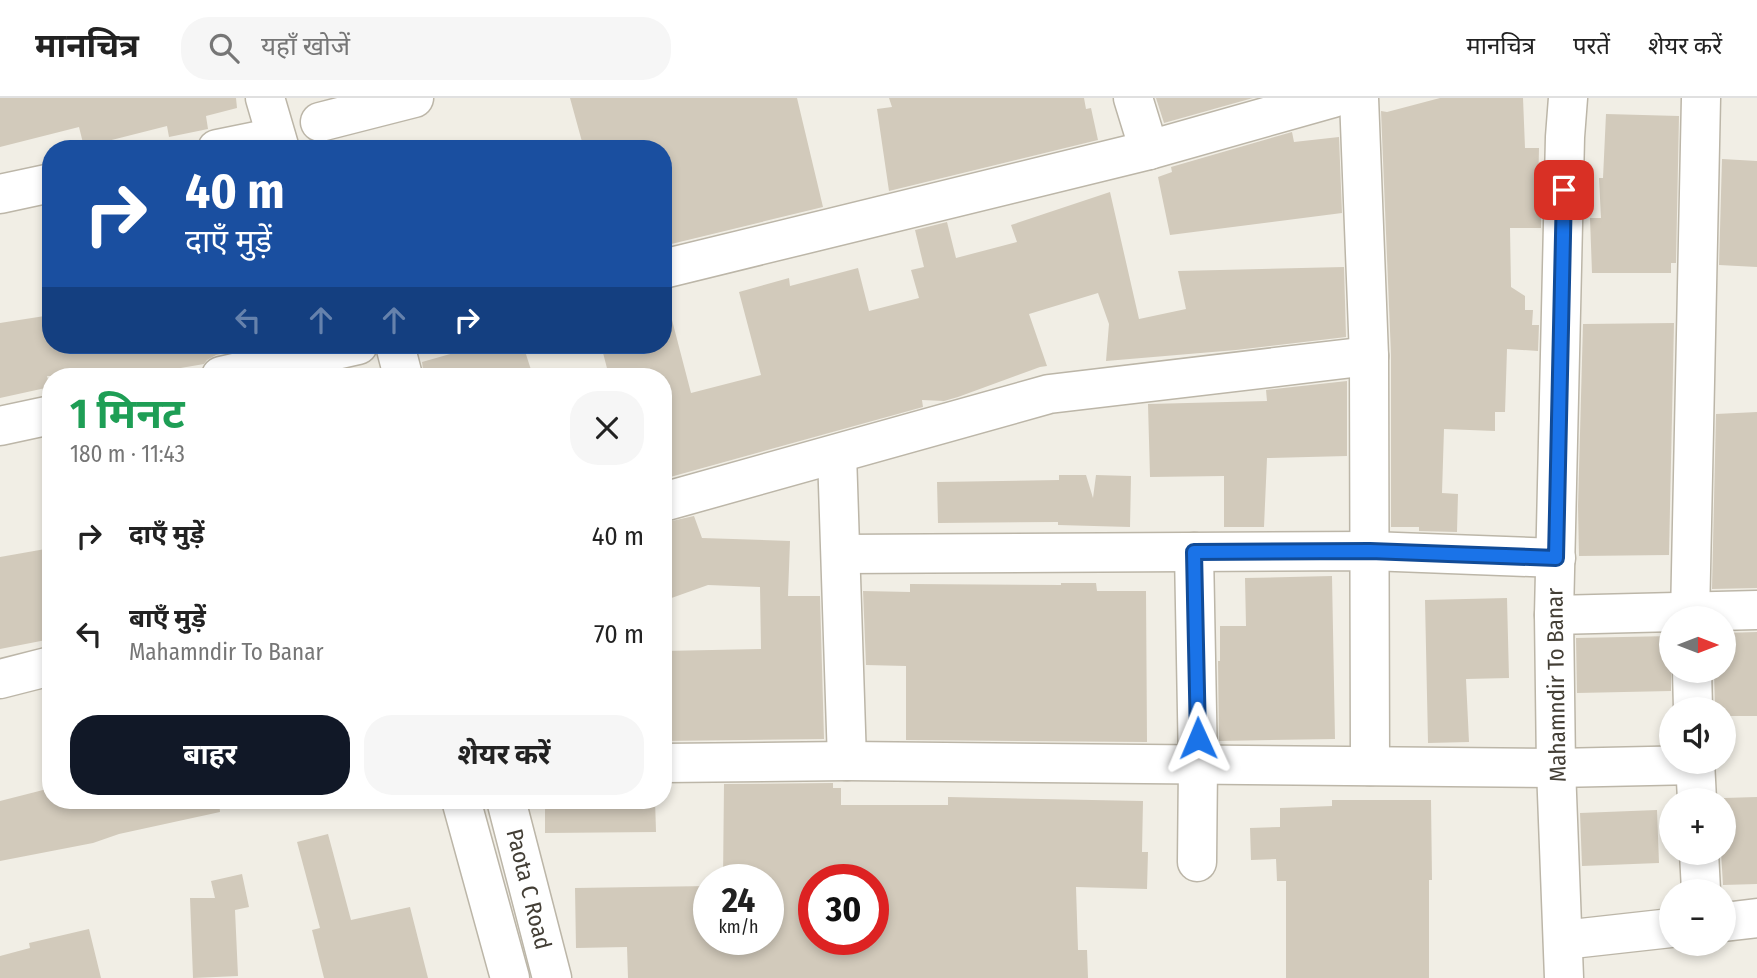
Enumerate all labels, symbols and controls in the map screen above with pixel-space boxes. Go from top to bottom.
search box [181,17,671,80]
text: मानचित्र [35,26,139,66]
icon: search [205,29,243,67]
text: यहाँ खोजें [261,31,350,62]
text: मानचित्र [1466,32,1535,60]
text: परतें [1573,32,1610,60]
text: शेयर करें [1648,32,1722,60]
pin [1534,160,1594,220]
text: 40 m [185,162,285,221]
icon: right [70,168,161,259]
icon: arrive [1545,171,1583,209]
text: दाएँ मुड़ें [185,222,272,260]
icon: left [229,301,267,339]
icon: ahead [302,301,340,339]
icon: ahead [375,301,413,339]
icon: right [448,301,486,339]
text: 1 मिनट [70,389,185,439]
button: close [570,391,644,465]
text: 180 m · 11:43 [70,440,185,468]
icon: right [70,517,108,555]
text: दाएँ मुड़ें [129,519,204,550]
text: 40 m [592,521,644,552]
street label: Mahamndir To Banar [1540,587,1572,783]
text: बाएँ मुड़ें [129,603,206,634]
north arrow [1659,606,1736,682]
map controls [1659,606,1736,956]
icon: left [70,615,108,653]
text: 70 m [594,619,644,650]
text: Mahamndir To Banar [129,638,324,666]
button: sound [1659,697,1736,774]
position arrow [1161,701,1235,775]
button: बाहर [70,715,350,795]
button: शेयर करें [364,715,644,795]
button: + [1659,788,1736,865]
street label: Paota C Road [501,826,557,952]
speed limit sign: 30 [798,864,889,955]
text: 24 [722,879,755,921]
button: − [1659,879,1736,956]
text: km/h [718,916,759,938]

